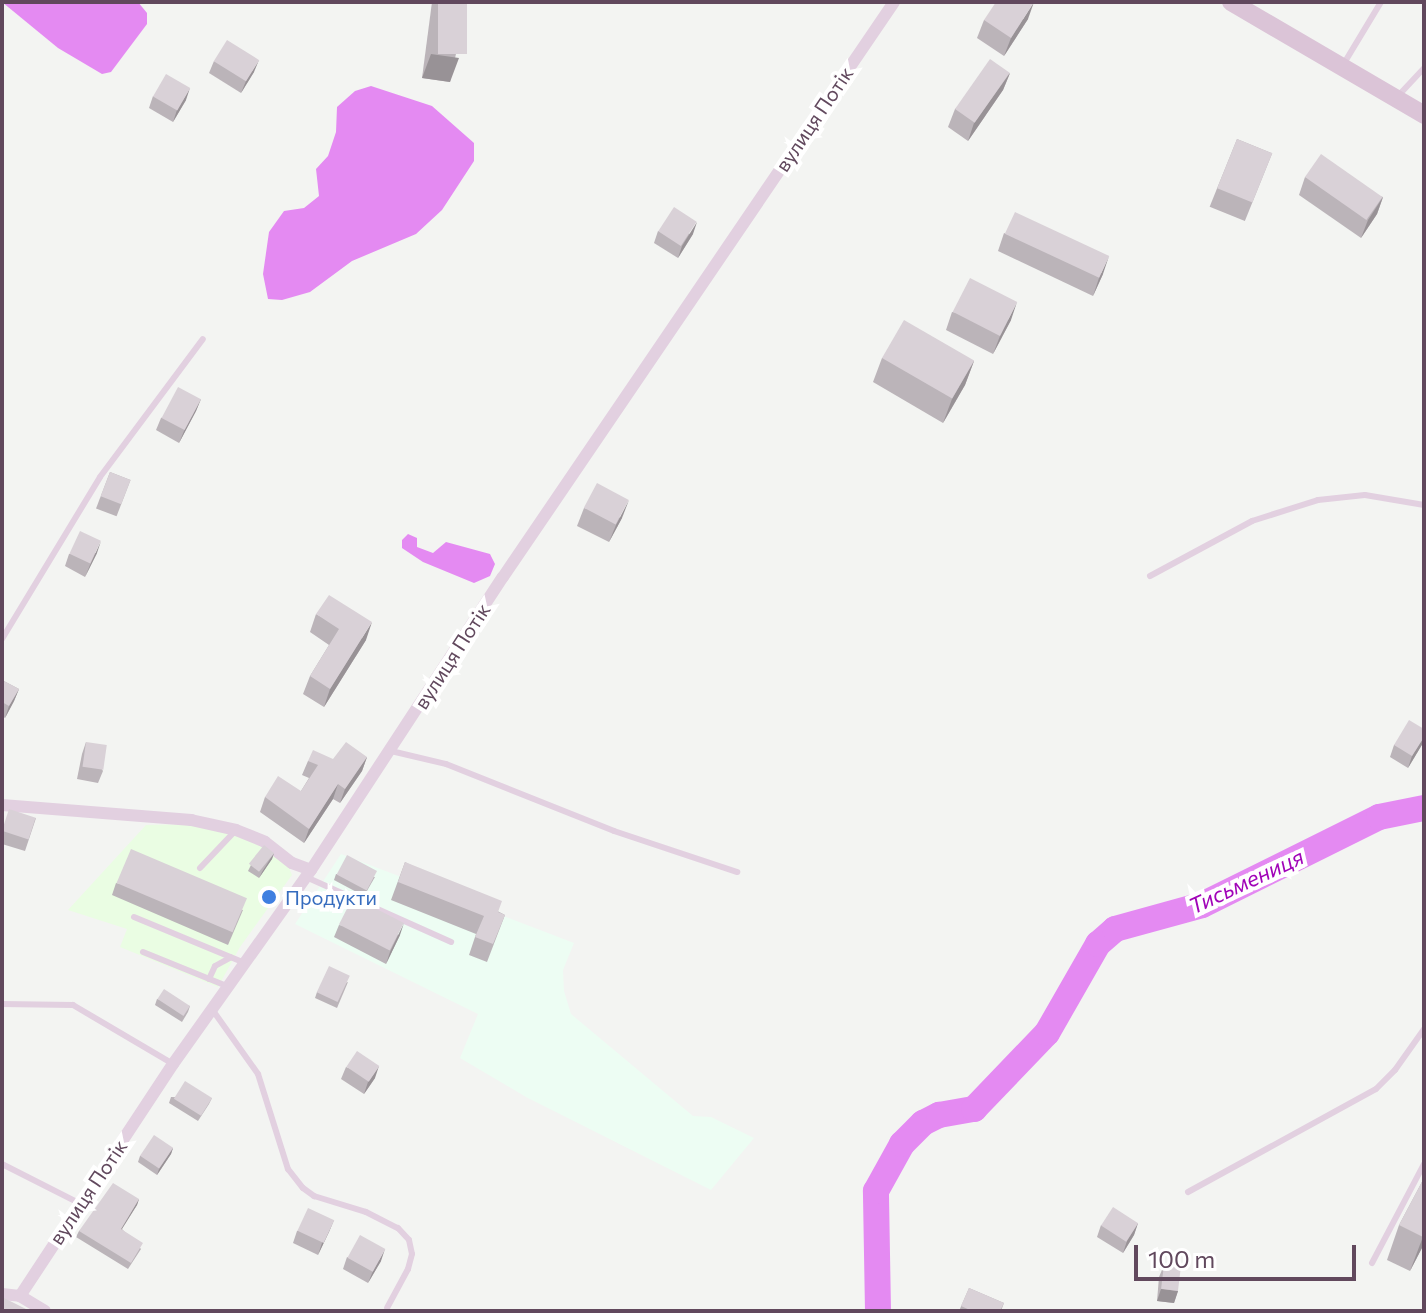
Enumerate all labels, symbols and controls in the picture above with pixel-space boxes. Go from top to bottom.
street label: вулиця Потік [770,62,858,176]
street label: вулиця Потік [409,599,495,713]
water label: Тисьмениця [1184,843,1308,919]
place label: Продукти [285,885,377,909]
marker: Продукти [260,888,278,906]
street label: вулиця Потік [44,1135,132,1249]
scale bar [1138,1229,1360,1279]
text: 100 m [1148,1244,1215,1273]

